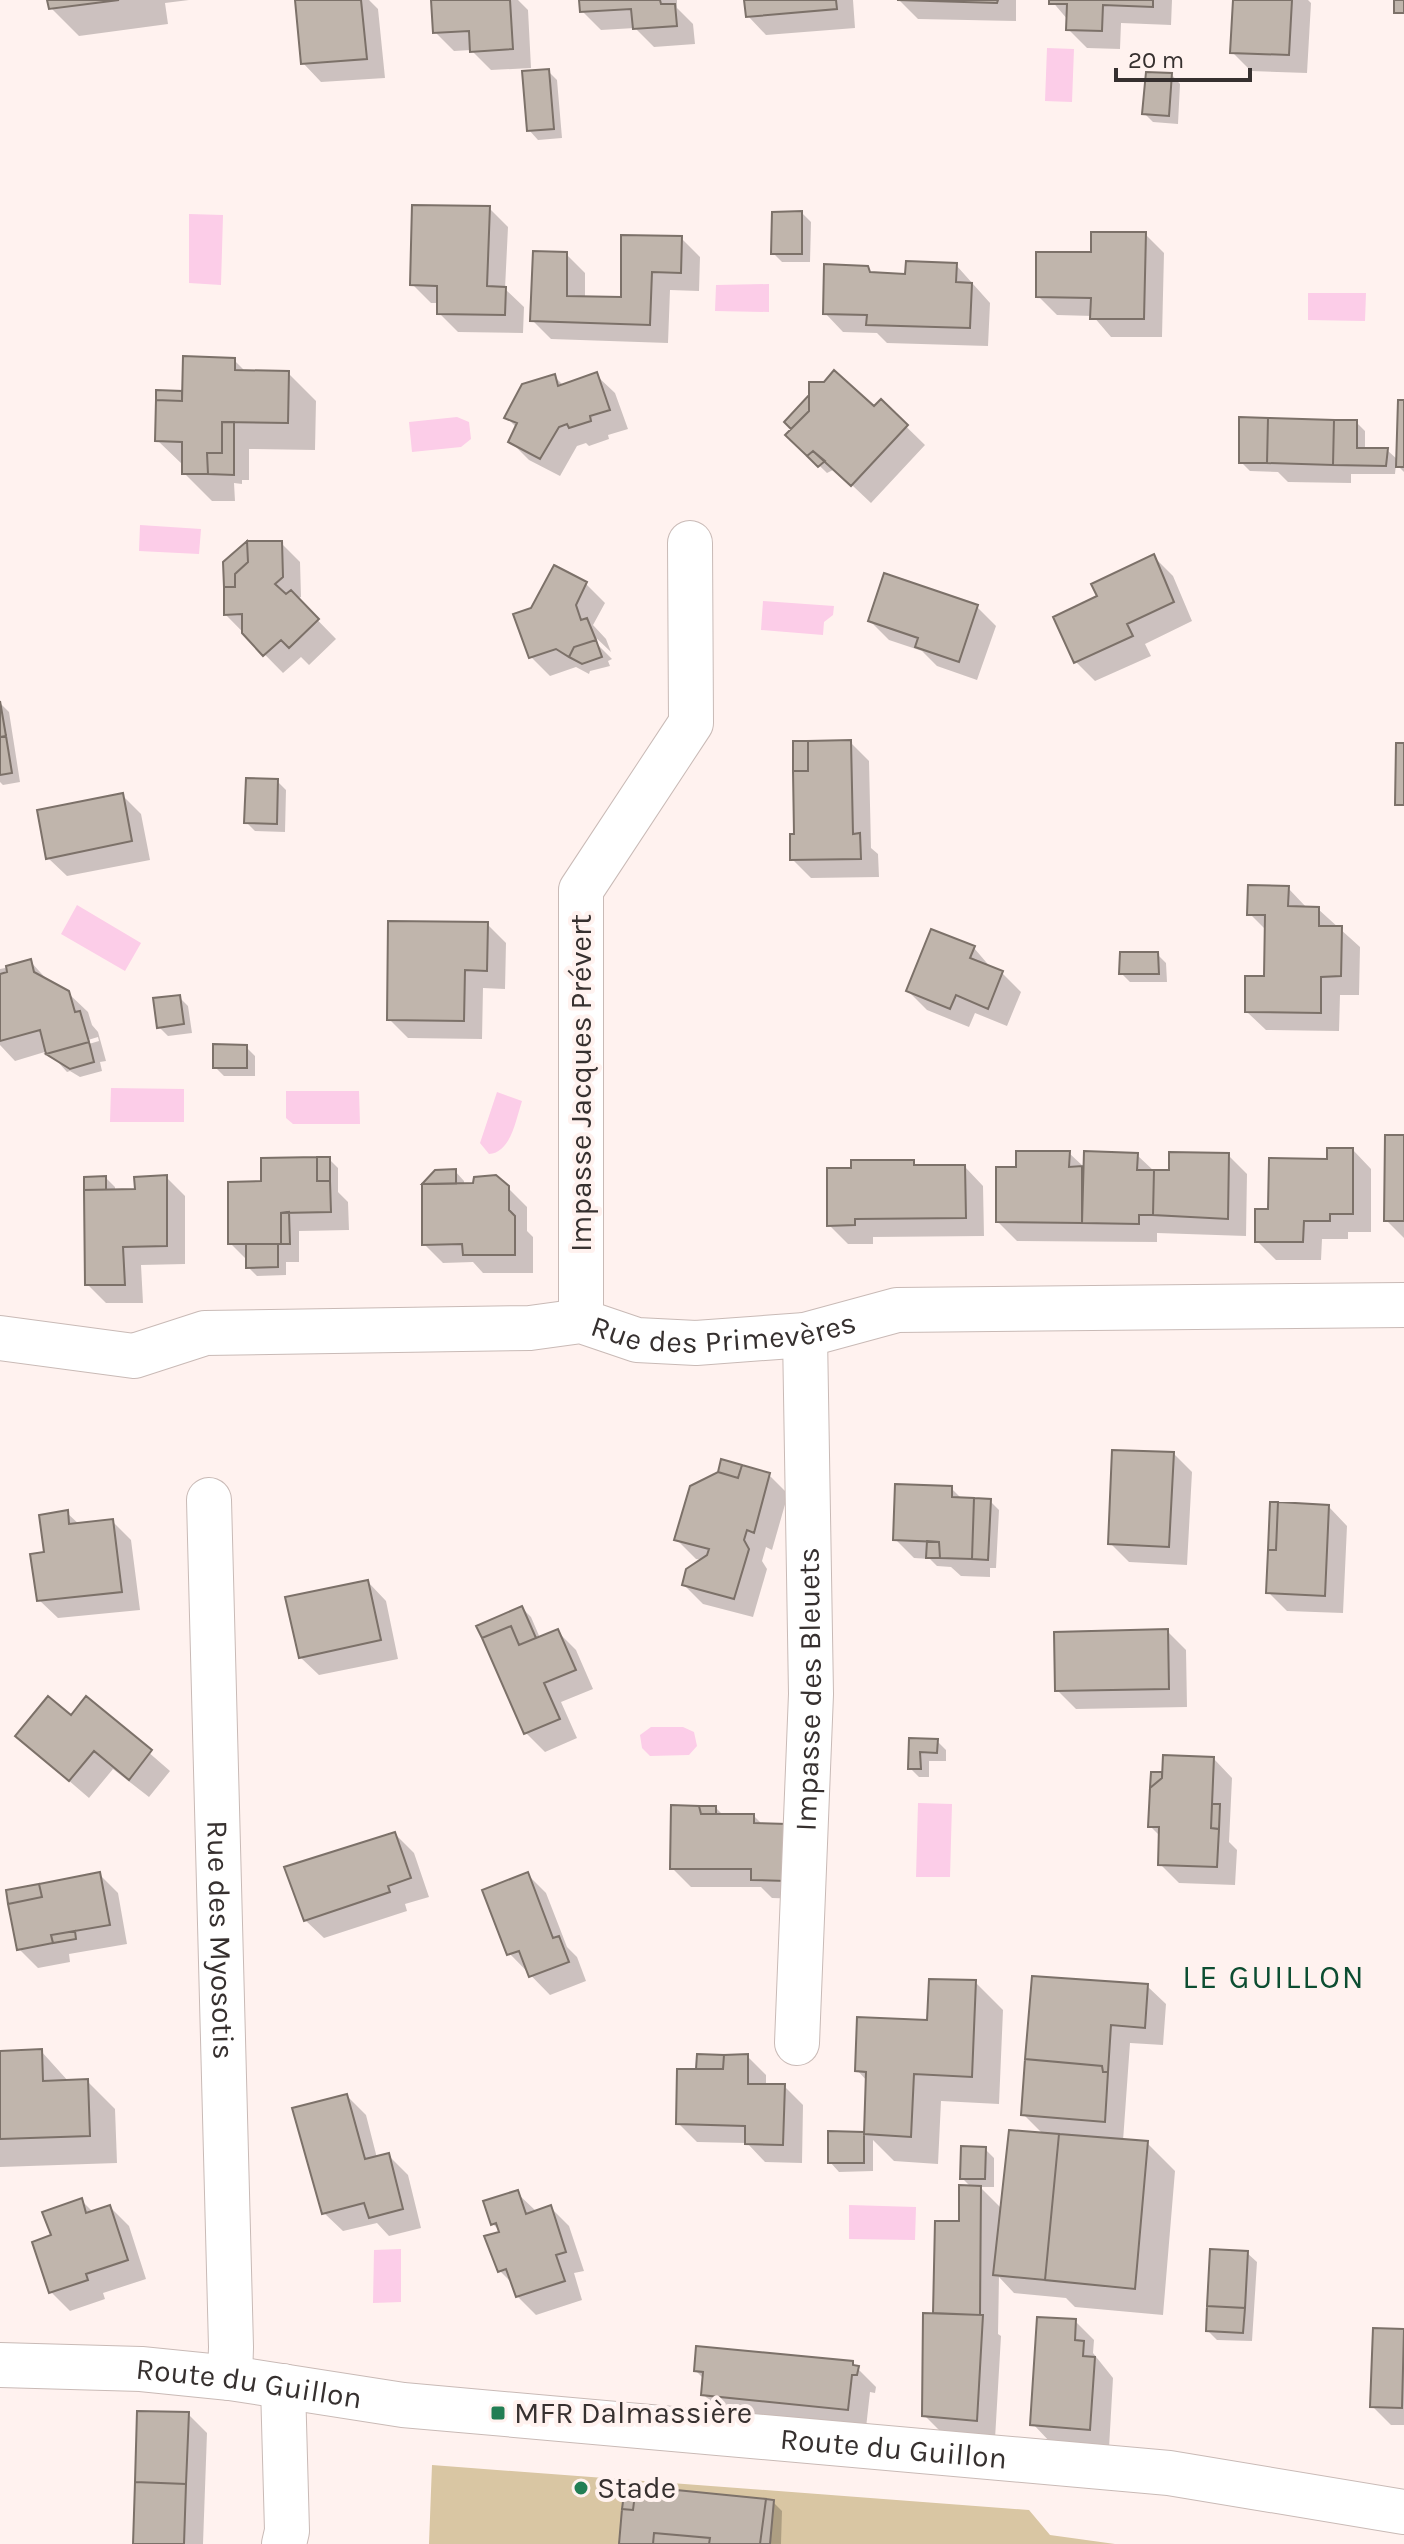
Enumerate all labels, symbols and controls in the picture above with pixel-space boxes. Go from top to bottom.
scale bar [1116,32,1250,82]
text: 20 m [1128,46,1184,74]
street label: Impasse Jacques Prévert [563,914,599,1252]
street label: Rue des Primevères [586,1304,860,1361]
street label: Impasse des Bleuets [788,1547,829,1832]
street label: Rue des Myosotis [199,1820,242,2060]
district label: LE GUILLON [1182,1959,1366,1996]
street label: Route du Guillon [134,2351,365,2416]
place label: MFR Dalmassière [514,2395,752,2431]
marker: MFR Dalmassière [489,2404,507,2422]
street label: Route du Guillon [778,2421,1008,2477]
place label: Stade [597,2470,676,2506]
marker: Stade [572,2479,590,2497]

